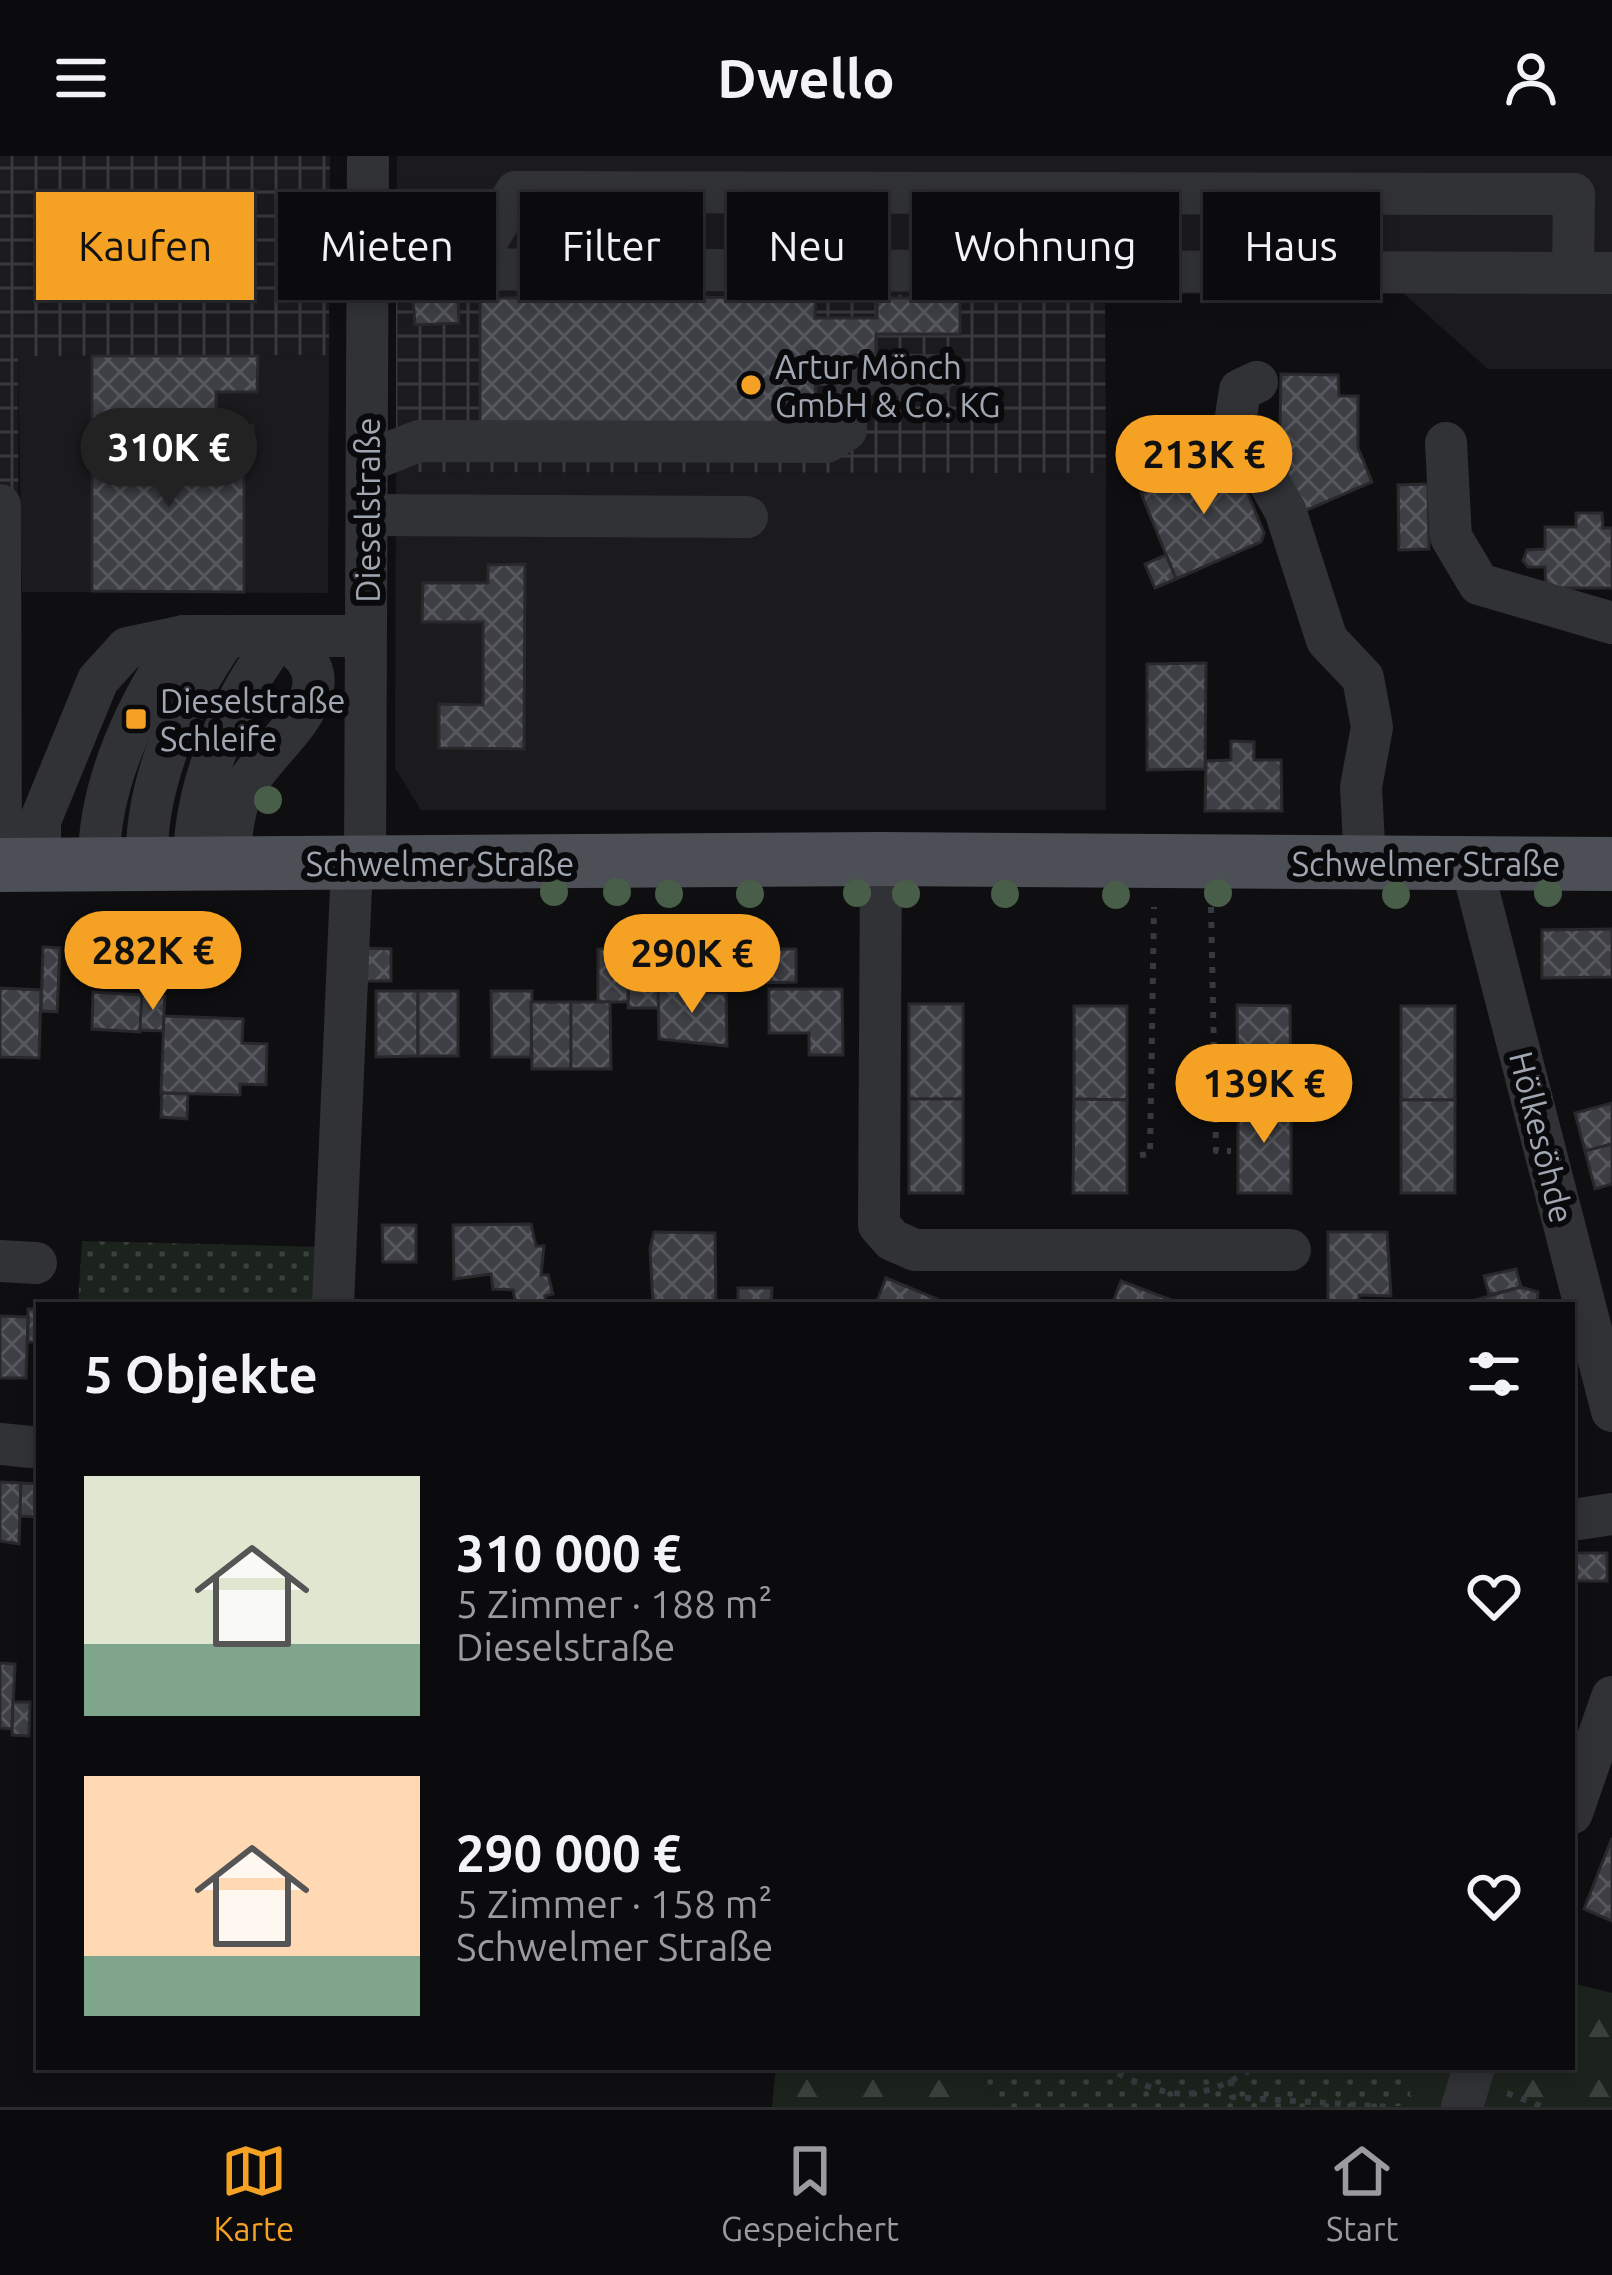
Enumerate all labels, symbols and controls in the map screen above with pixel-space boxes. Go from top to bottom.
icon: menu [48,45,114,111]
icon: person [1498,45,1564,111]
text: Dwello [717,48,895,108]
chip: Kaufen [36,192,254,300]
chip: Mieten [278,192,496,300]
chip: Filter [520,192,703,300]
chip: Neu [727,192,888,300]
chip: Wohnung [912,192,1179,300]
chip: Haus [1203,192,1380,300]
place label: Artur Mönch GmbH & Co. KG [775,348,1001,423]
marker: Artur Mönch GmbH & Co. KG [738,372,764,398]
pin: 310K € [71,408,267,510]
pin: 213K € [1106,415,1302,517]
street label: Dieselstraße [349,417,386,603]
text: 310K € [107,425,231,468]
text: 213K € [1142,432,1266,475]
place label: Dieselstraße Schleife [160,682,346,757]
marker: Dieselstraße Schleife [123,706,149,732]
street label: Schwelmer Straße [306,845,574,882]
street label: Schwelmer Straße [1292,845,1560,882]
pin: 282K € [55,911,251,1013]
pin: 290K € [594,914,790,1016]
text: 282K € [91,928,215,971]
text: 290K € [630,931,754,974]
pin: 139K € [1166,1044,1362,1146]
street label: Hölkesöhde [1503,1047,1581,1227]
text: 139K € [1202,1061,1326,1104]
icon: filters [1461,1341,1527,1407]
text: 5 Objekte [84,1345,318,1403]
icon: home [180,1524,324,1668]
text: 310 000 € [456,1524,682,1582]
icon: heart [1461,1563,1527,1629]
text: 5 Zimmer · 188 m² [456,1582,773,1625]
text: Dieselstraße [456,1625,675,1668]
icon: home [180,1824,324,1968]
text: 290 000 € [456,1824,682,1882]
icon: heart [1461,1863,1527,1929]
text: 5 Zimmer · 158 m² [456,1882,773,1925]
text: Schwelmer Straße [456,1925,773,1968]
tab: Karte [213,2138,294,2247]
tab: Gespeichert [721,2138,899,2247]
tab: Start [1326,2138,1399,2247]

